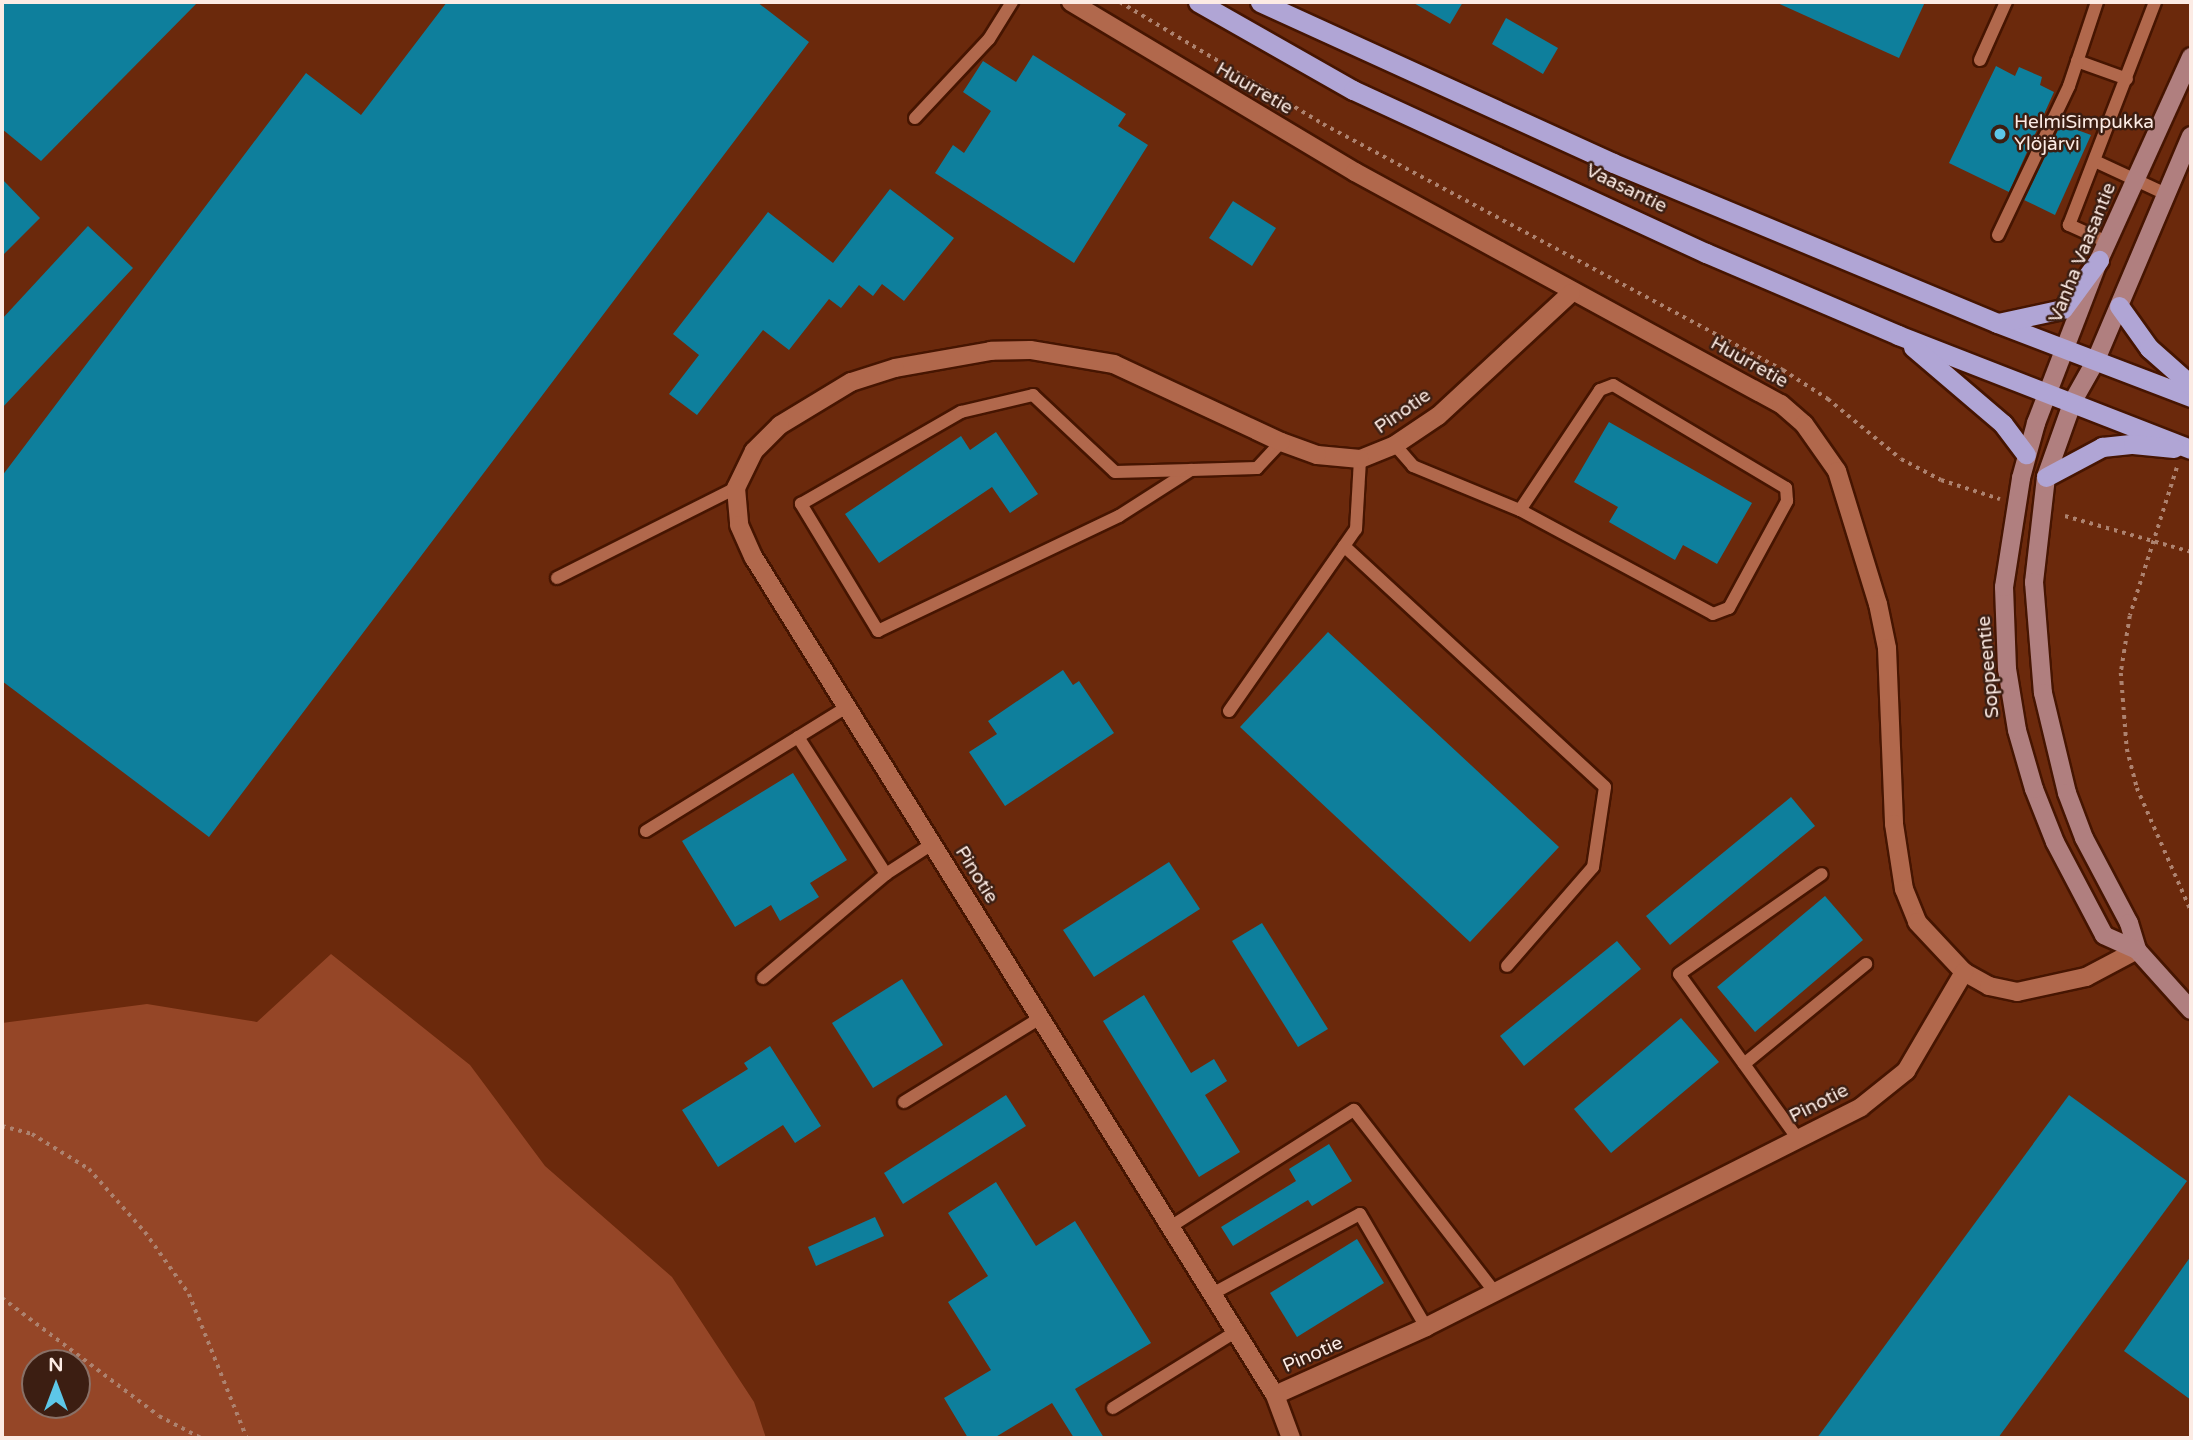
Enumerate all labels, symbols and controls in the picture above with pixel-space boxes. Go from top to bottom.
street label: Huurretie [1211,58,1297,120]
place label: HelmiSimpukka Ylöjärvi [2014,112,2154,156]
marker: HelmiSimpukka Ylöjärvi [1992,126,2008,142]
street label: Vaasantie [1582,160,1670,218]
street label: Vanha Vaasantie [2045,180,2121,326]
street label: Huurretie [1706,332,1792,394]
street label: Pinotie [1371,385,1435,439]
street label: Soppeentie [1973,615,2005,719]
street label: Pinotie [950,842,1002,908]
street label: Pinotie [1786,1080,1852,1128]
street label: Pinotie [1280,1332,1346,1378]
north arrow [21,1349,91,1419]
text: N [48,1354,64,1376]

